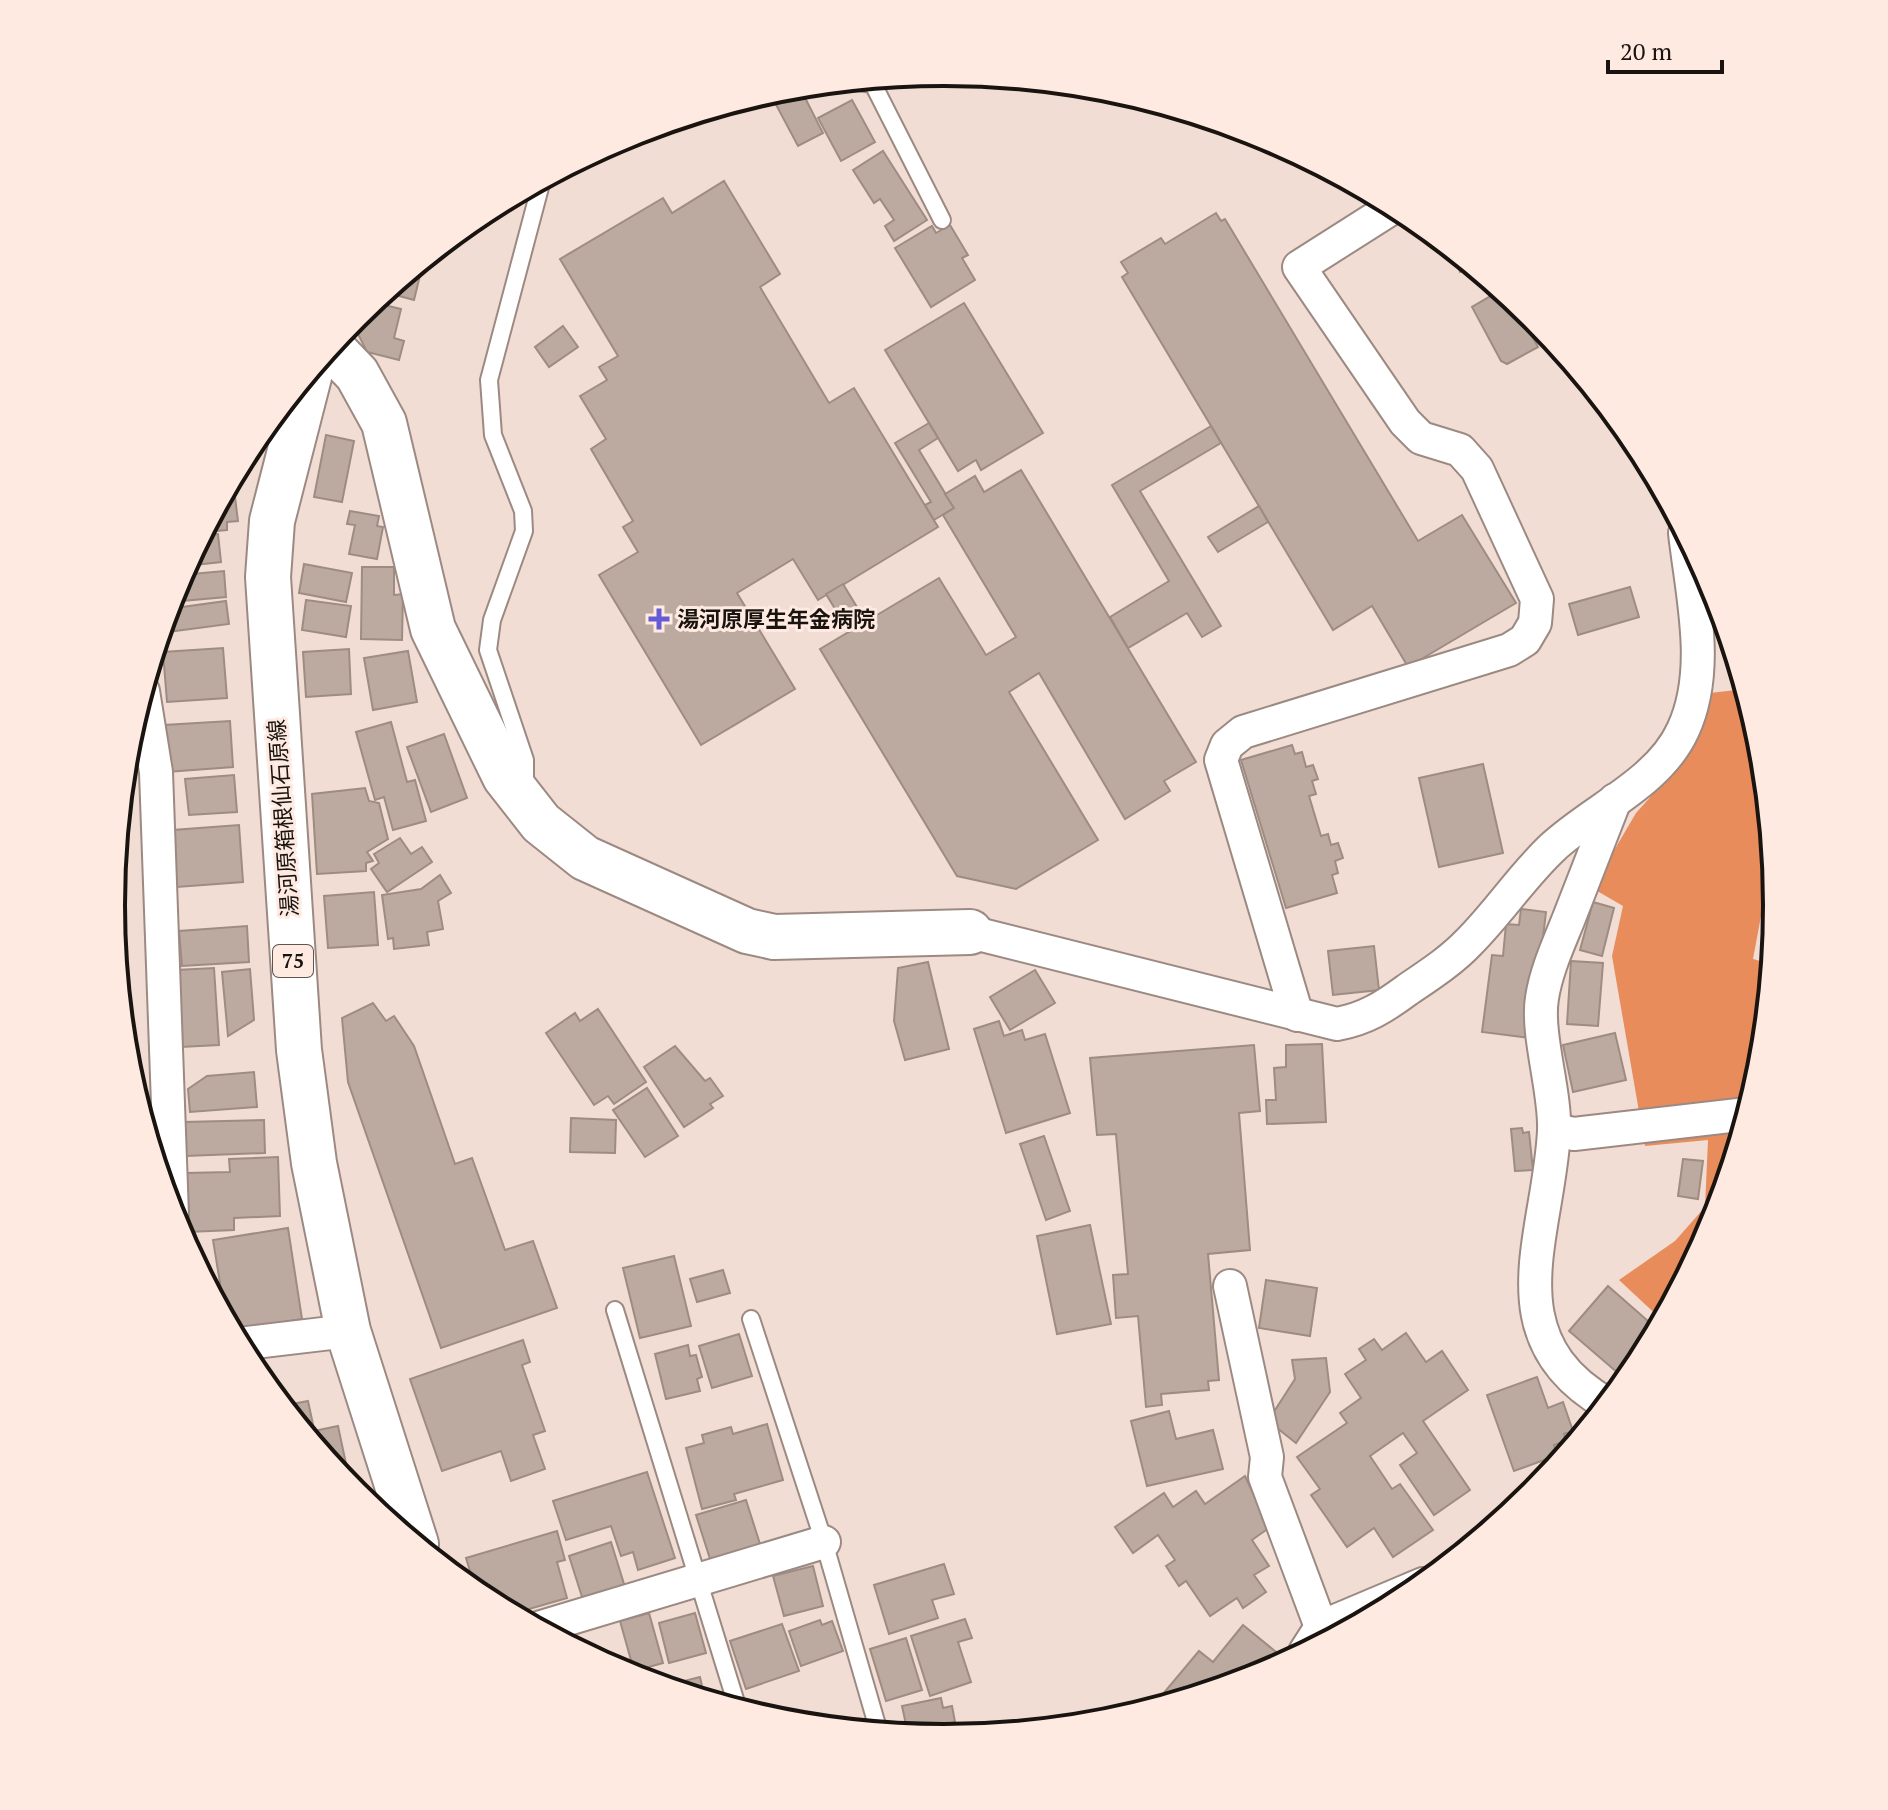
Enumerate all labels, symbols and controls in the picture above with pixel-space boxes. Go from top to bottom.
scale bar [1608,24,1722,74]
text: 20 m [1620,35,1672,67]
place label: 湯河原厚生年金病院 [677,604,875,633]
marker: 湯河原厚生年金病院 [648,608,670,630]
street label: 湯河原箱根仙石原線 [261,718,304,918]
road number: 75 [273,945,313,977]

